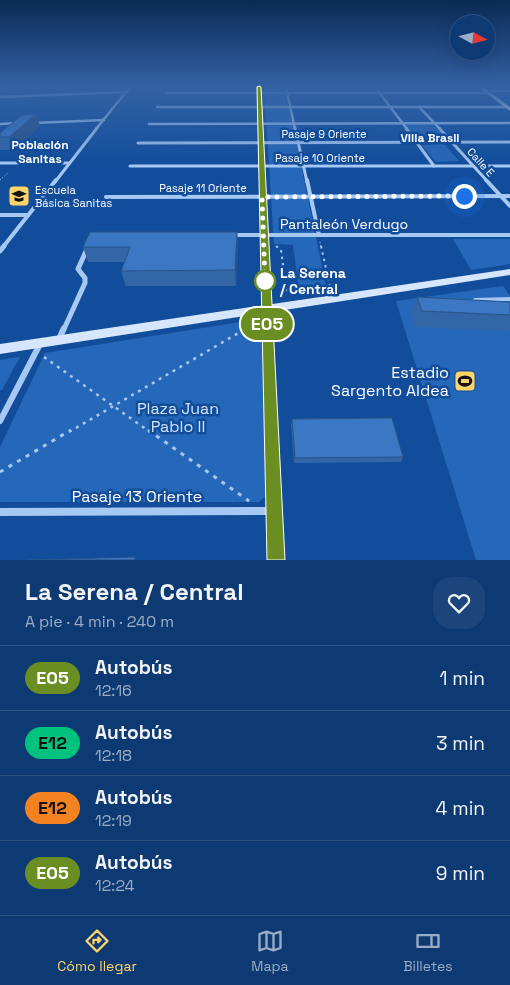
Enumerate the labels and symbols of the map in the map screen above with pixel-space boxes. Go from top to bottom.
north arrow [450,15,495,60]
street label: Pasaje 9 Oriente [281,127,367,141]
district label: Villa Brasil [400,130,460,146]
district label: Población Sanitas [11,137,69,167]
street label: Calle E [464,145,498,179]
street label: Pasaje 10 Oriente [275,151,365,165]
street label: Pasaje 11 Oriente [159,181,247,195]
place label: Escuela Básica Sanitas [35,183,113,210]
school or university icon: Escuela Básica Sanitas [7,184,31,208]
your location [452,184,477,209]
street label: Pantaleón Verdugo [280,215,408,233]
place label: La Serena / Central [279,264,346,298]
marker: La Serena / Central [254,270,276,292]
line badge: E05 [238,308,296,340]
place label: Estadio Sargento Aldea [331,362,449,401]
sports icon: Estadio Sargento Aldea [453,369,477,393]
park label: Plaza Juan Pablo II [137,398,219,437]
street label: Pasaje 13 Oriente [72,486,202,507]

